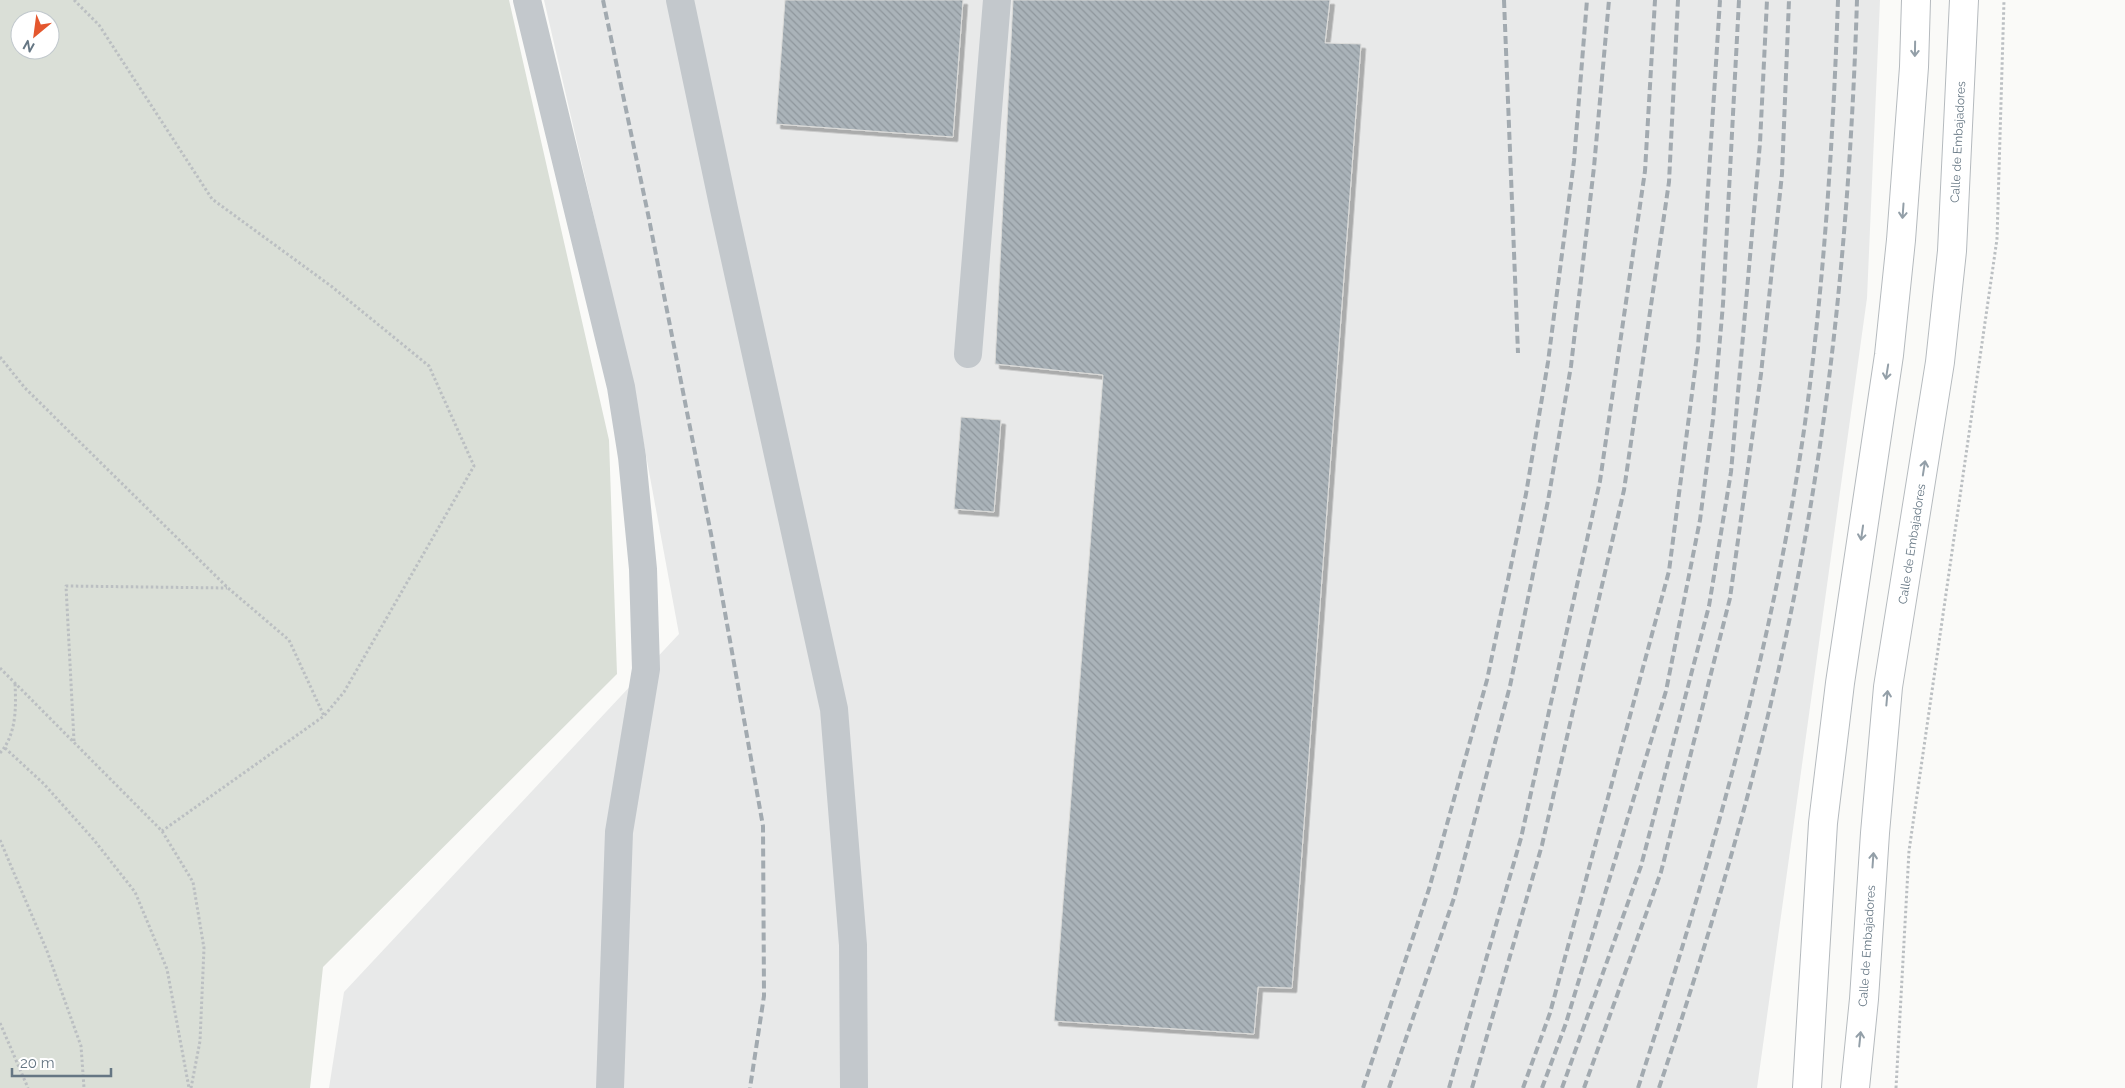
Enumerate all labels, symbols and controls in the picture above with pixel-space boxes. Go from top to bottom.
north arrow [10,10,60,60]
text: N [20,37,37,56]
one-way arrow [1910,40,1920,56]
street label: Calle de Embajadores [1948,81,1968,203]
one-way arrow [1899,203,1908,219]
one-way arrow [1881,364,1891,380]
one-way arrow [1919,461,1929,477]
street label: Calle de Embajadores [1896,483,1928,605]
one-way arrow [1856,525,1866,541]
one-way arrow [1882,690,1892,706]
one-way arrow [1869,852,1878,868]
street label: Calle de Embajadores [1856,885,1878,1007]
one-way arrow [1855,1032,1865,1048]
scale bar [12,1046,111,1078]
text: 20 m [20,1054,55,1072]

